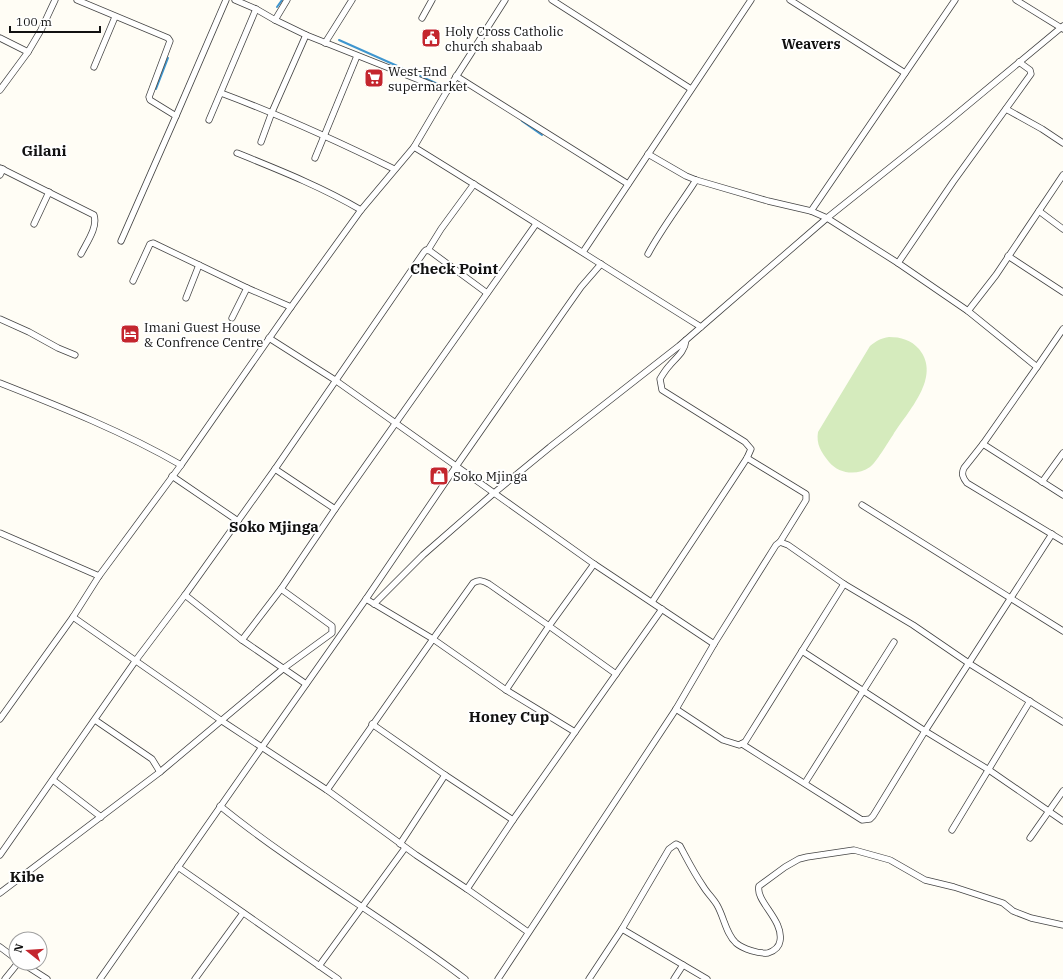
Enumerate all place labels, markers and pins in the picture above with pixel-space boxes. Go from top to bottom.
place label: Holy Cross Catholic church shabaab [445,23,564,55]
public building icon: Holy Cross Catholic church shabaab [420,27,442,49]
place label: West-End supermarket [388,63,468,95]
supermarket icon: West-End supermarket [363,67,385,89]
place label: Imani Guest House & Confrence Centre [144,319,263,351]
hotel icon: Imani Guest House & Confrence Centre [119,323,141,345]
shop icon: Soko Mjinga [428,465,450,487]
place label: Soko Mjinga [453,468,528,485]

